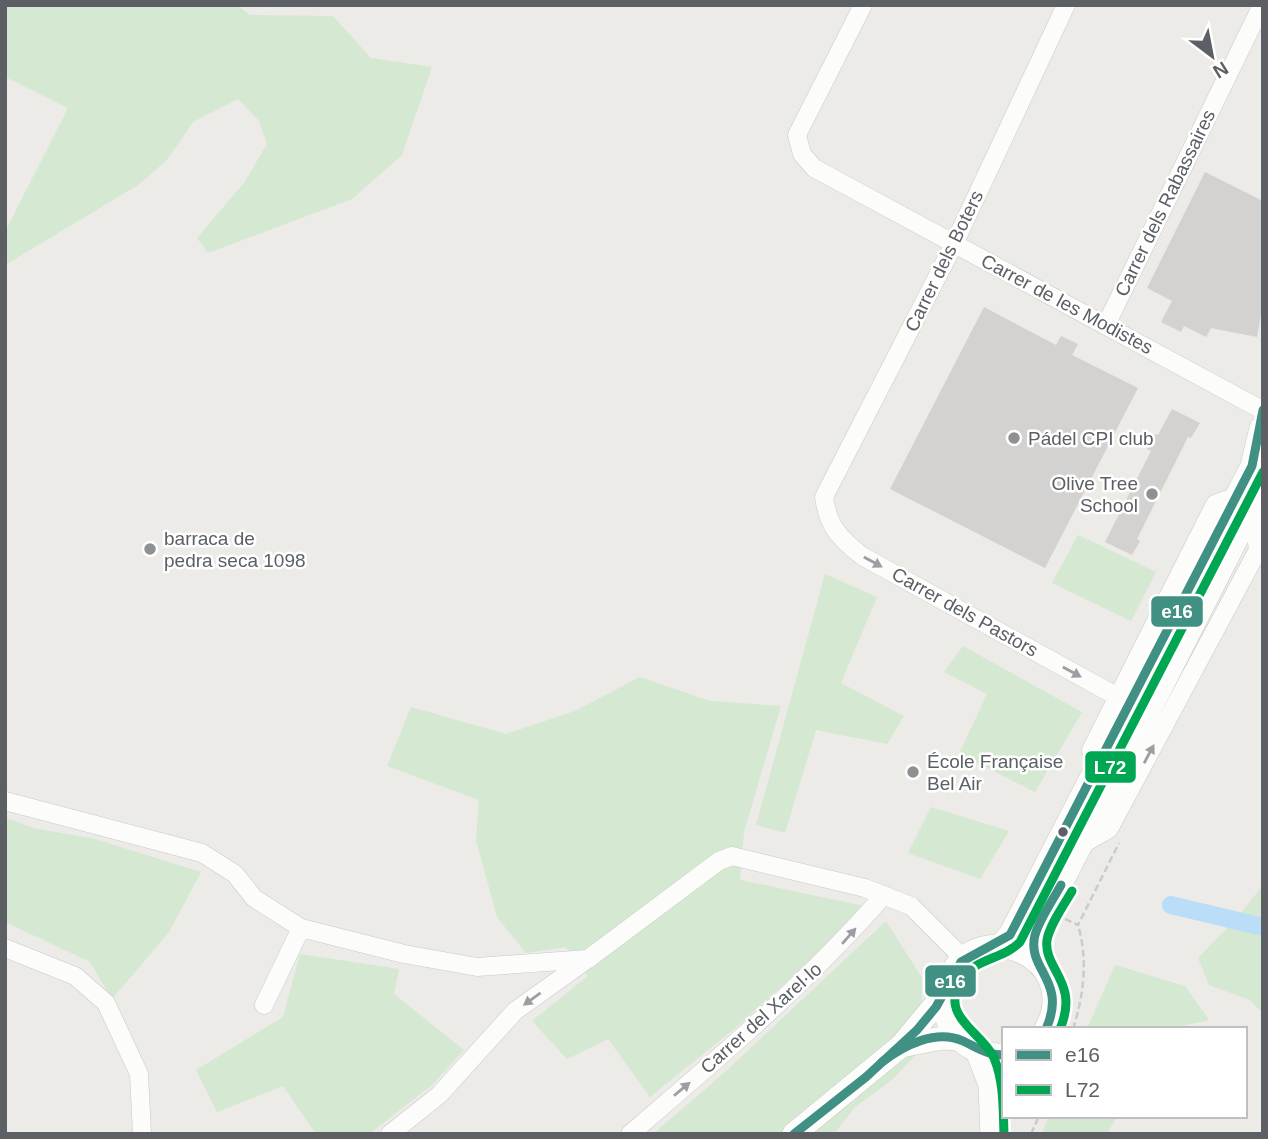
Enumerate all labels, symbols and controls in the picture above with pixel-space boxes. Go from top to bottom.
north arrow [1177,21,1247,91]
text: N [1209,57,1232,83]
street label: Carrer dels Rabassaires [1111,106,1219,300]
street label: Carrer dels Boters [901,187,987,335]
street label: Carrer de les Modistes [978,250,1156,358]
place label: Pádel CPI club [1028,428,1154,449]
marker: Pádel CPI club [1006,430,1022,446]
place label: Olive Tree School [1051,473,1138,516]
marker: Olive Tree School [1144,486,1160,502]
place label: barraca de pedra seca 1098 [164,528,306,571]
marker: barraca de pedra seca 1098 [142,541,158,557]
one-way arrow [863,556,883,568]
street label: Carrer dels Pastors [888,563,1042,661]
line badge: e16 [1150,595,1204,628]
text: e16 [1161,601,1193,622]
one-way arrow [1062,666,1082,678]
one-way arrow [1144,744,1155,764]
line badge: L72 [1084,750,1137,784]
place label: École Française Bel Air [927,751,1063,794]
text: L72 [1094,757,1126,778]
marker: École Française Bel Air [905,764,921,780]
unlabelled marker [1056,825,1070,839]
one-way arrow [841,927,856,944]
street label: Carrer del Xarel·lo [696,958,826,1078]
line badge: e16 [924,964,977,998]
text: e16 [934,971,966,992]
one-way arrow [523,992,541,1006]
legend [1002,1027,1247,1118]
text: e16 [1065,1043,1100,1066]
text: L72 [1065,1078,1100,1101]
one-way arrow [672,1082,690,1097]

